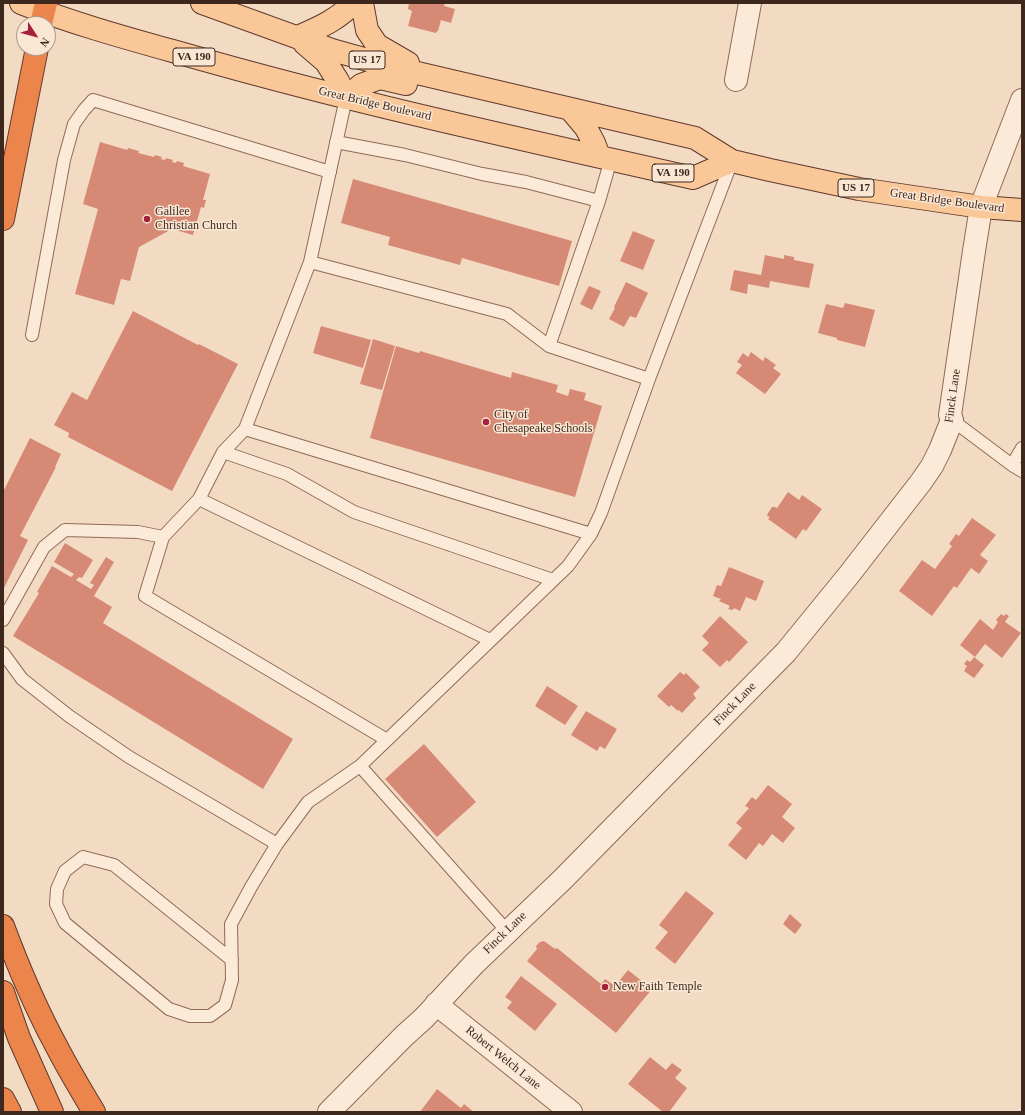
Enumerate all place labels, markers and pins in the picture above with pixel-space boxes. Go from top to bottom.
place label: Galilee Christian Church [155,205,237,233]
marker: Galilee Christian Church [142,214,152,224]
place label: City of Chesapeake Schools [494,408,592,436]
marker: City of Chesapeake Schools [481,417,491,427]
place label: New Faith Temple [613,980,702,994]
marker: New Faith Temple [600,982,610,992]

